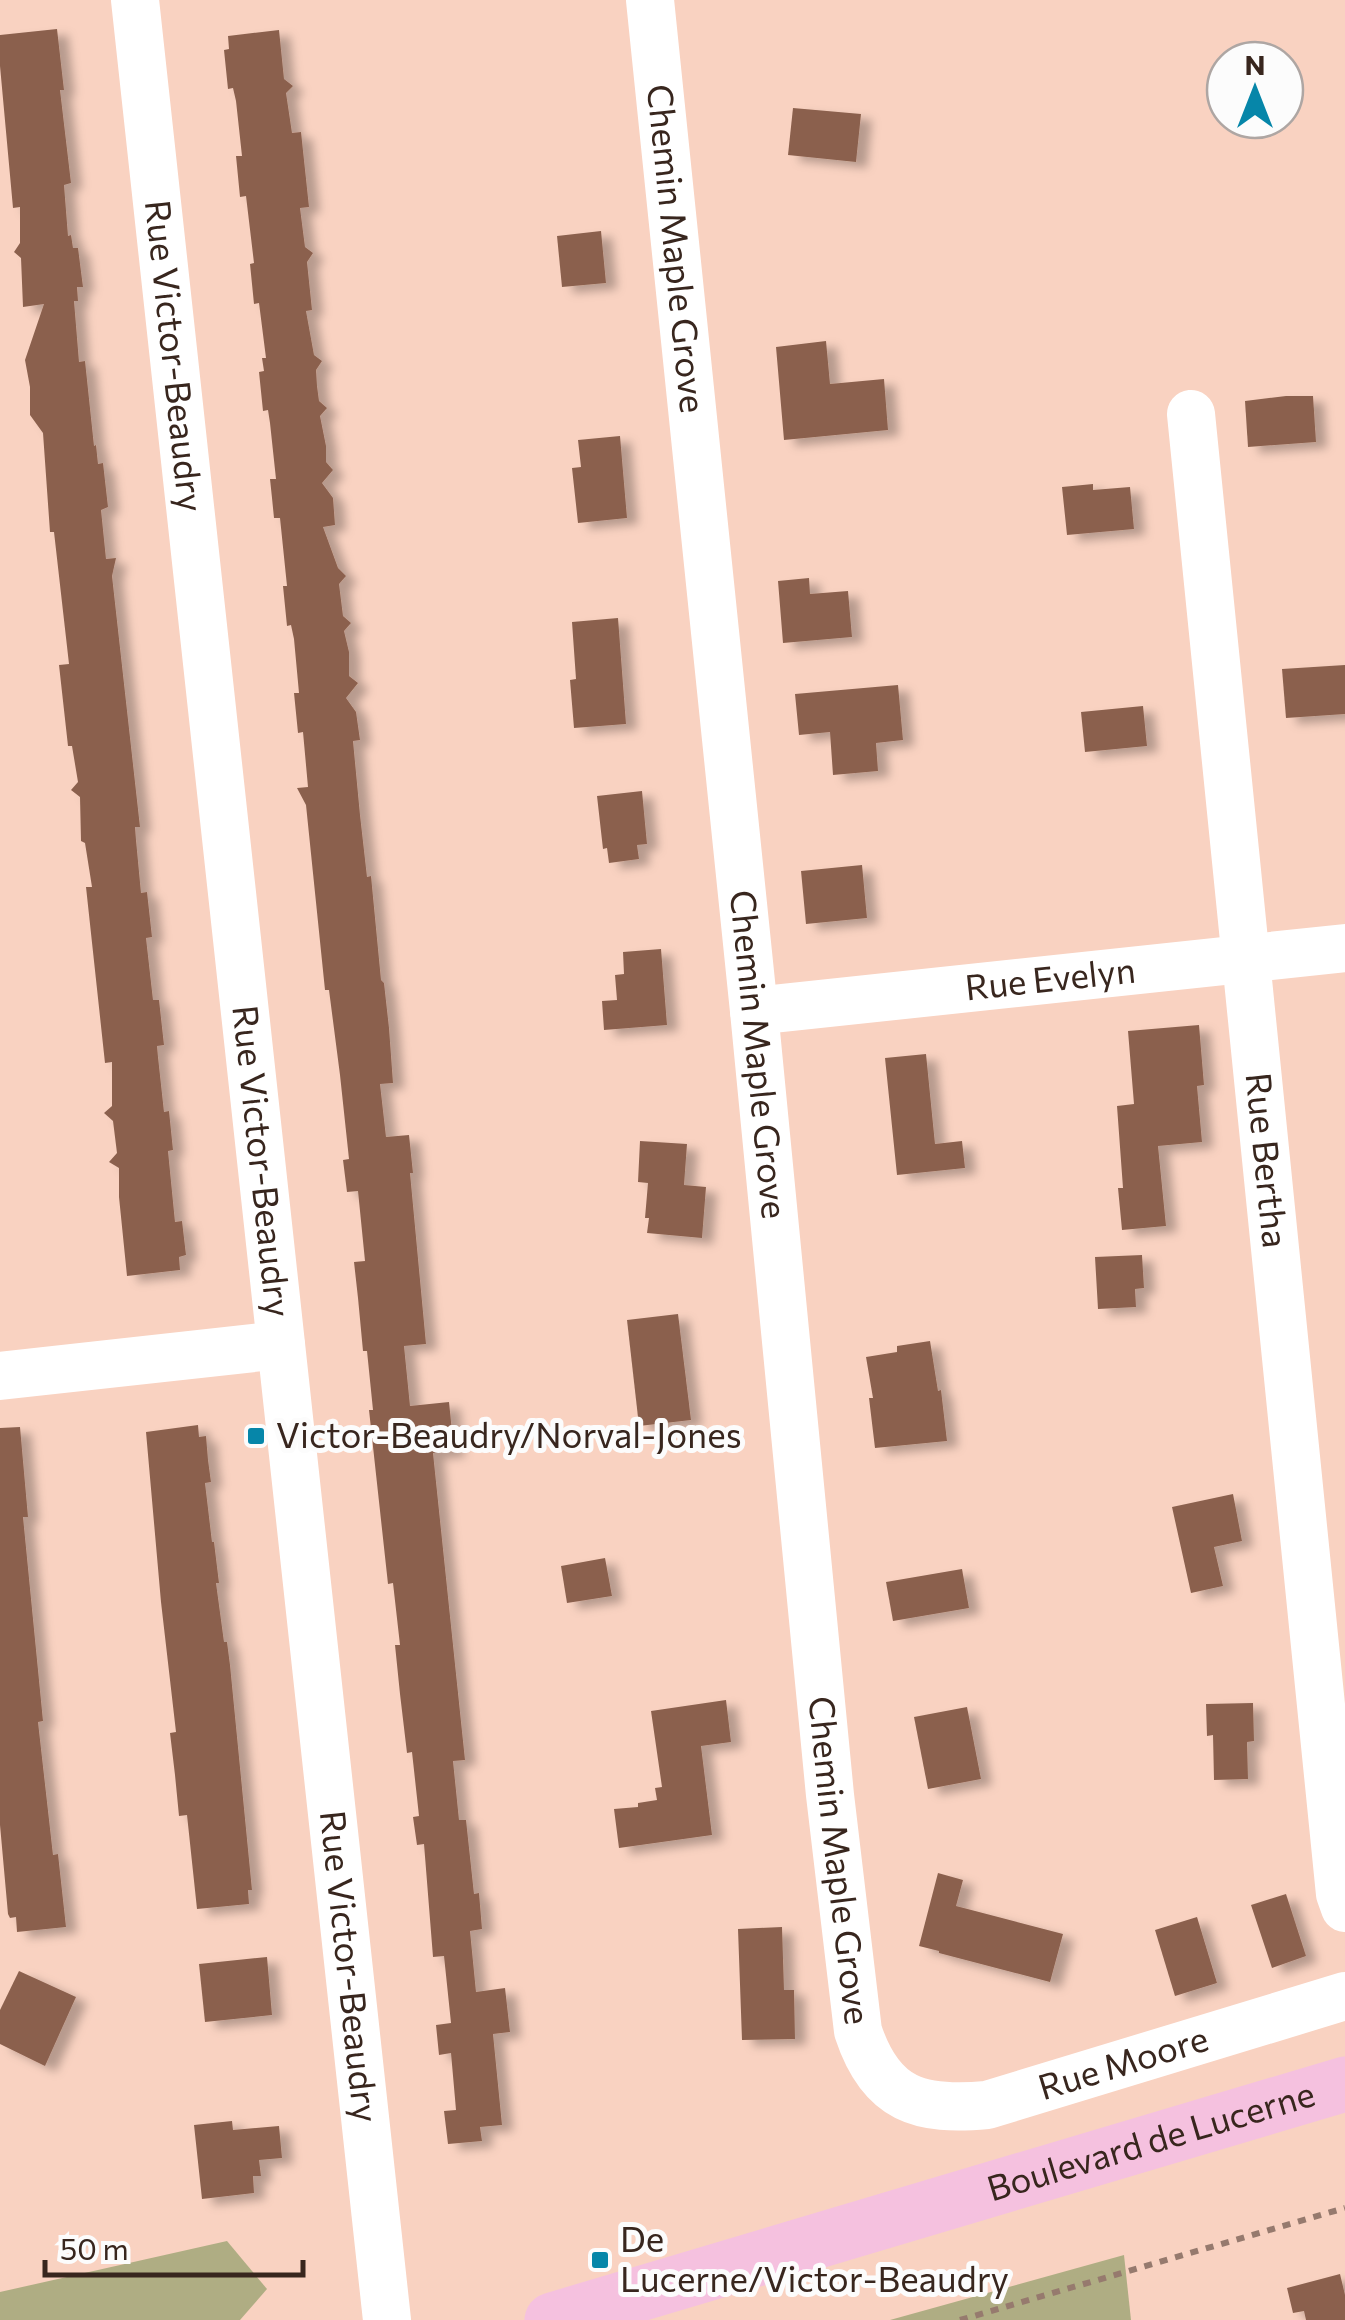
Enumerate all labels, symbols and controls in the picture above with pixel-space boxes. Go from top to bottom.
north arrow [1205,40,1305,140]
text: N [1245,47,1266,81]
street label: Chemin Maple Grove [640,82,716,415]
street label: Rue Victor-Beaudry [138,198,214,514]
street label: Chemin Maple Grove [723,888,798,1221]
street label: Rue Evelyn [963,946,1137,1007]
street label: Rue Victor-Beaudry [225,1003,302,1319]
street label: Rue Bertha [1238,1070,1299,1250]
place label: Victor-Beaudry/Norval-Jones [276,1412,742,1455]
marker: Victor-Beaudry/Norval-Jones [245,1425,267,1447]
street label: Chemin Maple Grove [802,1694,881,2027]
street label: Rue Victor-Beaudry [313,1808,389,2124]
street label: Rue Moore [1033,2015,1213,2107]
street label: Boulevard de Lucerne [981,2070,1319,2208]
scale bar [45,2215,302,2277]
place label: De Lucerne/Victor-Beaudry [620,2216,1009,2299]
text: 50 m [60,2229,129,2266]
marker: De Lucerne/Victor-Beaudry [589,2249,611,2271]

